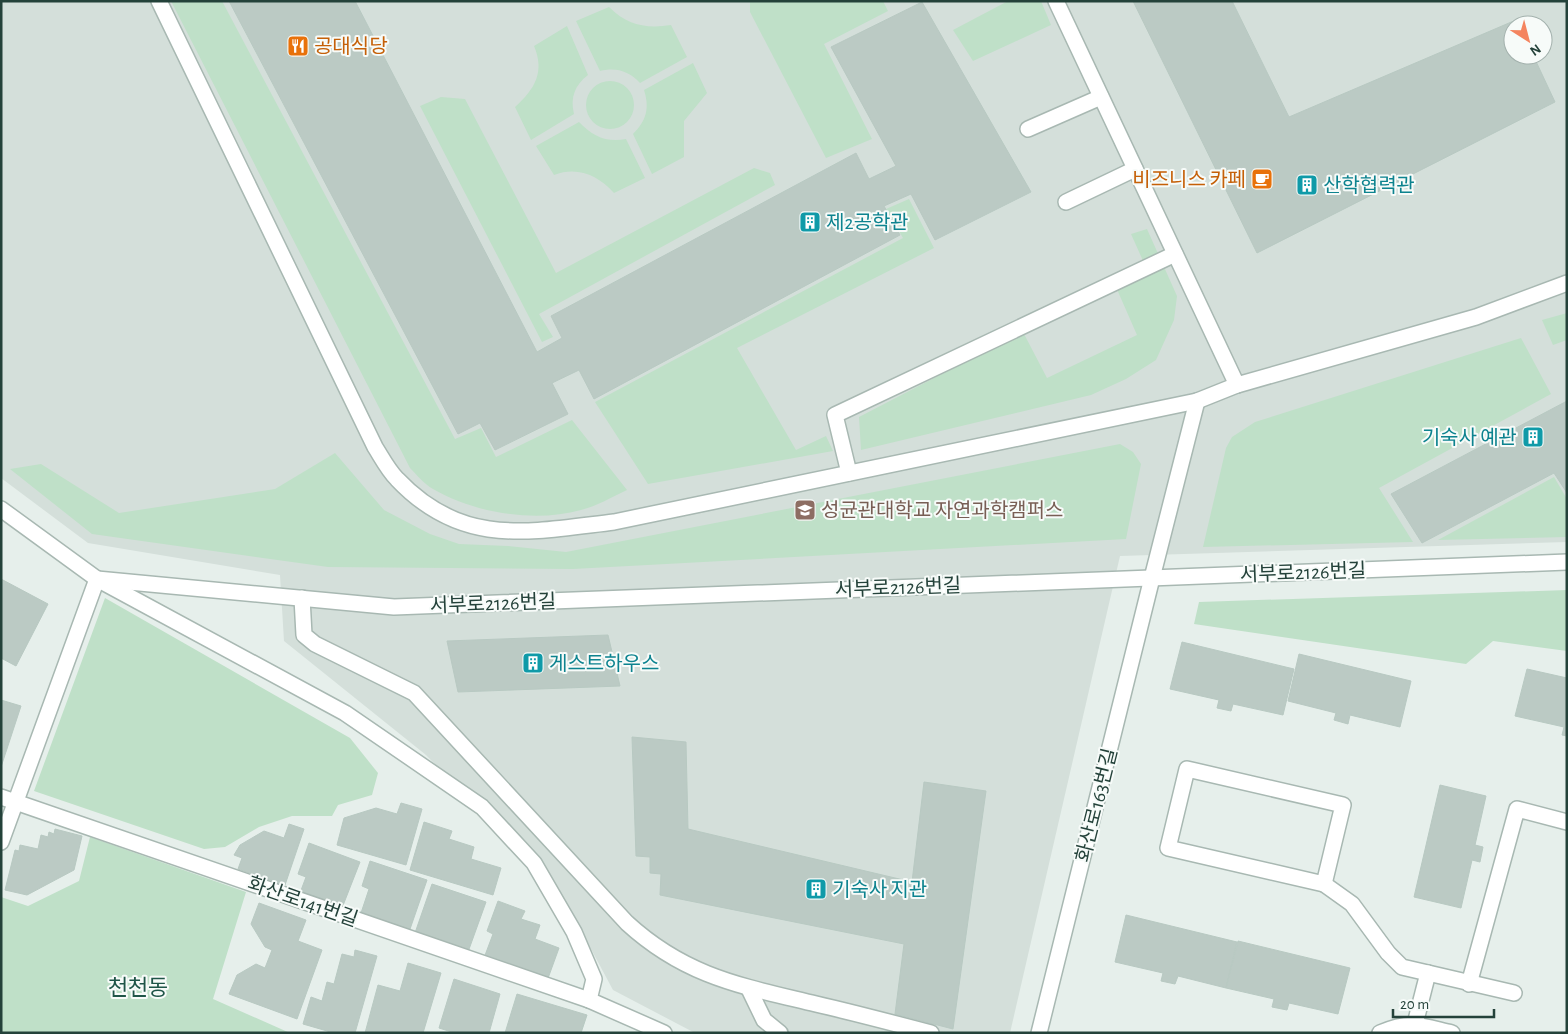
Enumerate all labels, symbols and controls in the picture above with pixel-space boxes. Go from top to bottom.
north arrow [1503,15,1553,65]
restaurant icon: 공대식당 [286,34,310,58]
place label: 공대식당 [314,36,388,57]
text: N [1527,41,1543,58]
cafe icon: 비즈니스 카페 [1250,167,1274,191]
place label: 비즈니스 카페 [1132,169,1246,190]
building icon: 산학협력관 [1295,173,1319,197]
place label: 산학협력관 [1323,175,1415,196]
building icon: 제2공학관 [798,210,822,234]
place label: 제2공학관 [826,212,909,233]
building icon: 기숙사 예관 [1521,425,1545,449]
place label: 기숙사 예관 [1422,427,1517,448]
school or university icon: 성균관대학교 자연과학캠퍼스 [793,498,817,522]
place label: 성균관대학교 자연과학캠퍼스 [821,500,1064,521]
street label: 서부로2126번길 [1239,560,1367,585]
street label: 서부로2126번길 [834,575,962,600]
street label: 서부로2126번길 [429,591,557,616]
building icon: 게스트하우스 [521,651,545,675]
place label: 게스트하우스 [549,653,659,674]
street label: 화산로163번길 [1072,746,1121,864]
street label: 화산로141번길 [245,873,361,930]
building icon: 기숙사 지관 [804,877,828,901]
place label: 기숙사 지관 [832,879,927,900]
district label: 천천동 [108,976,168,999]
scale bar [1393,986,1494,1018]
text: 20 m [1400,997,1429,1012]

